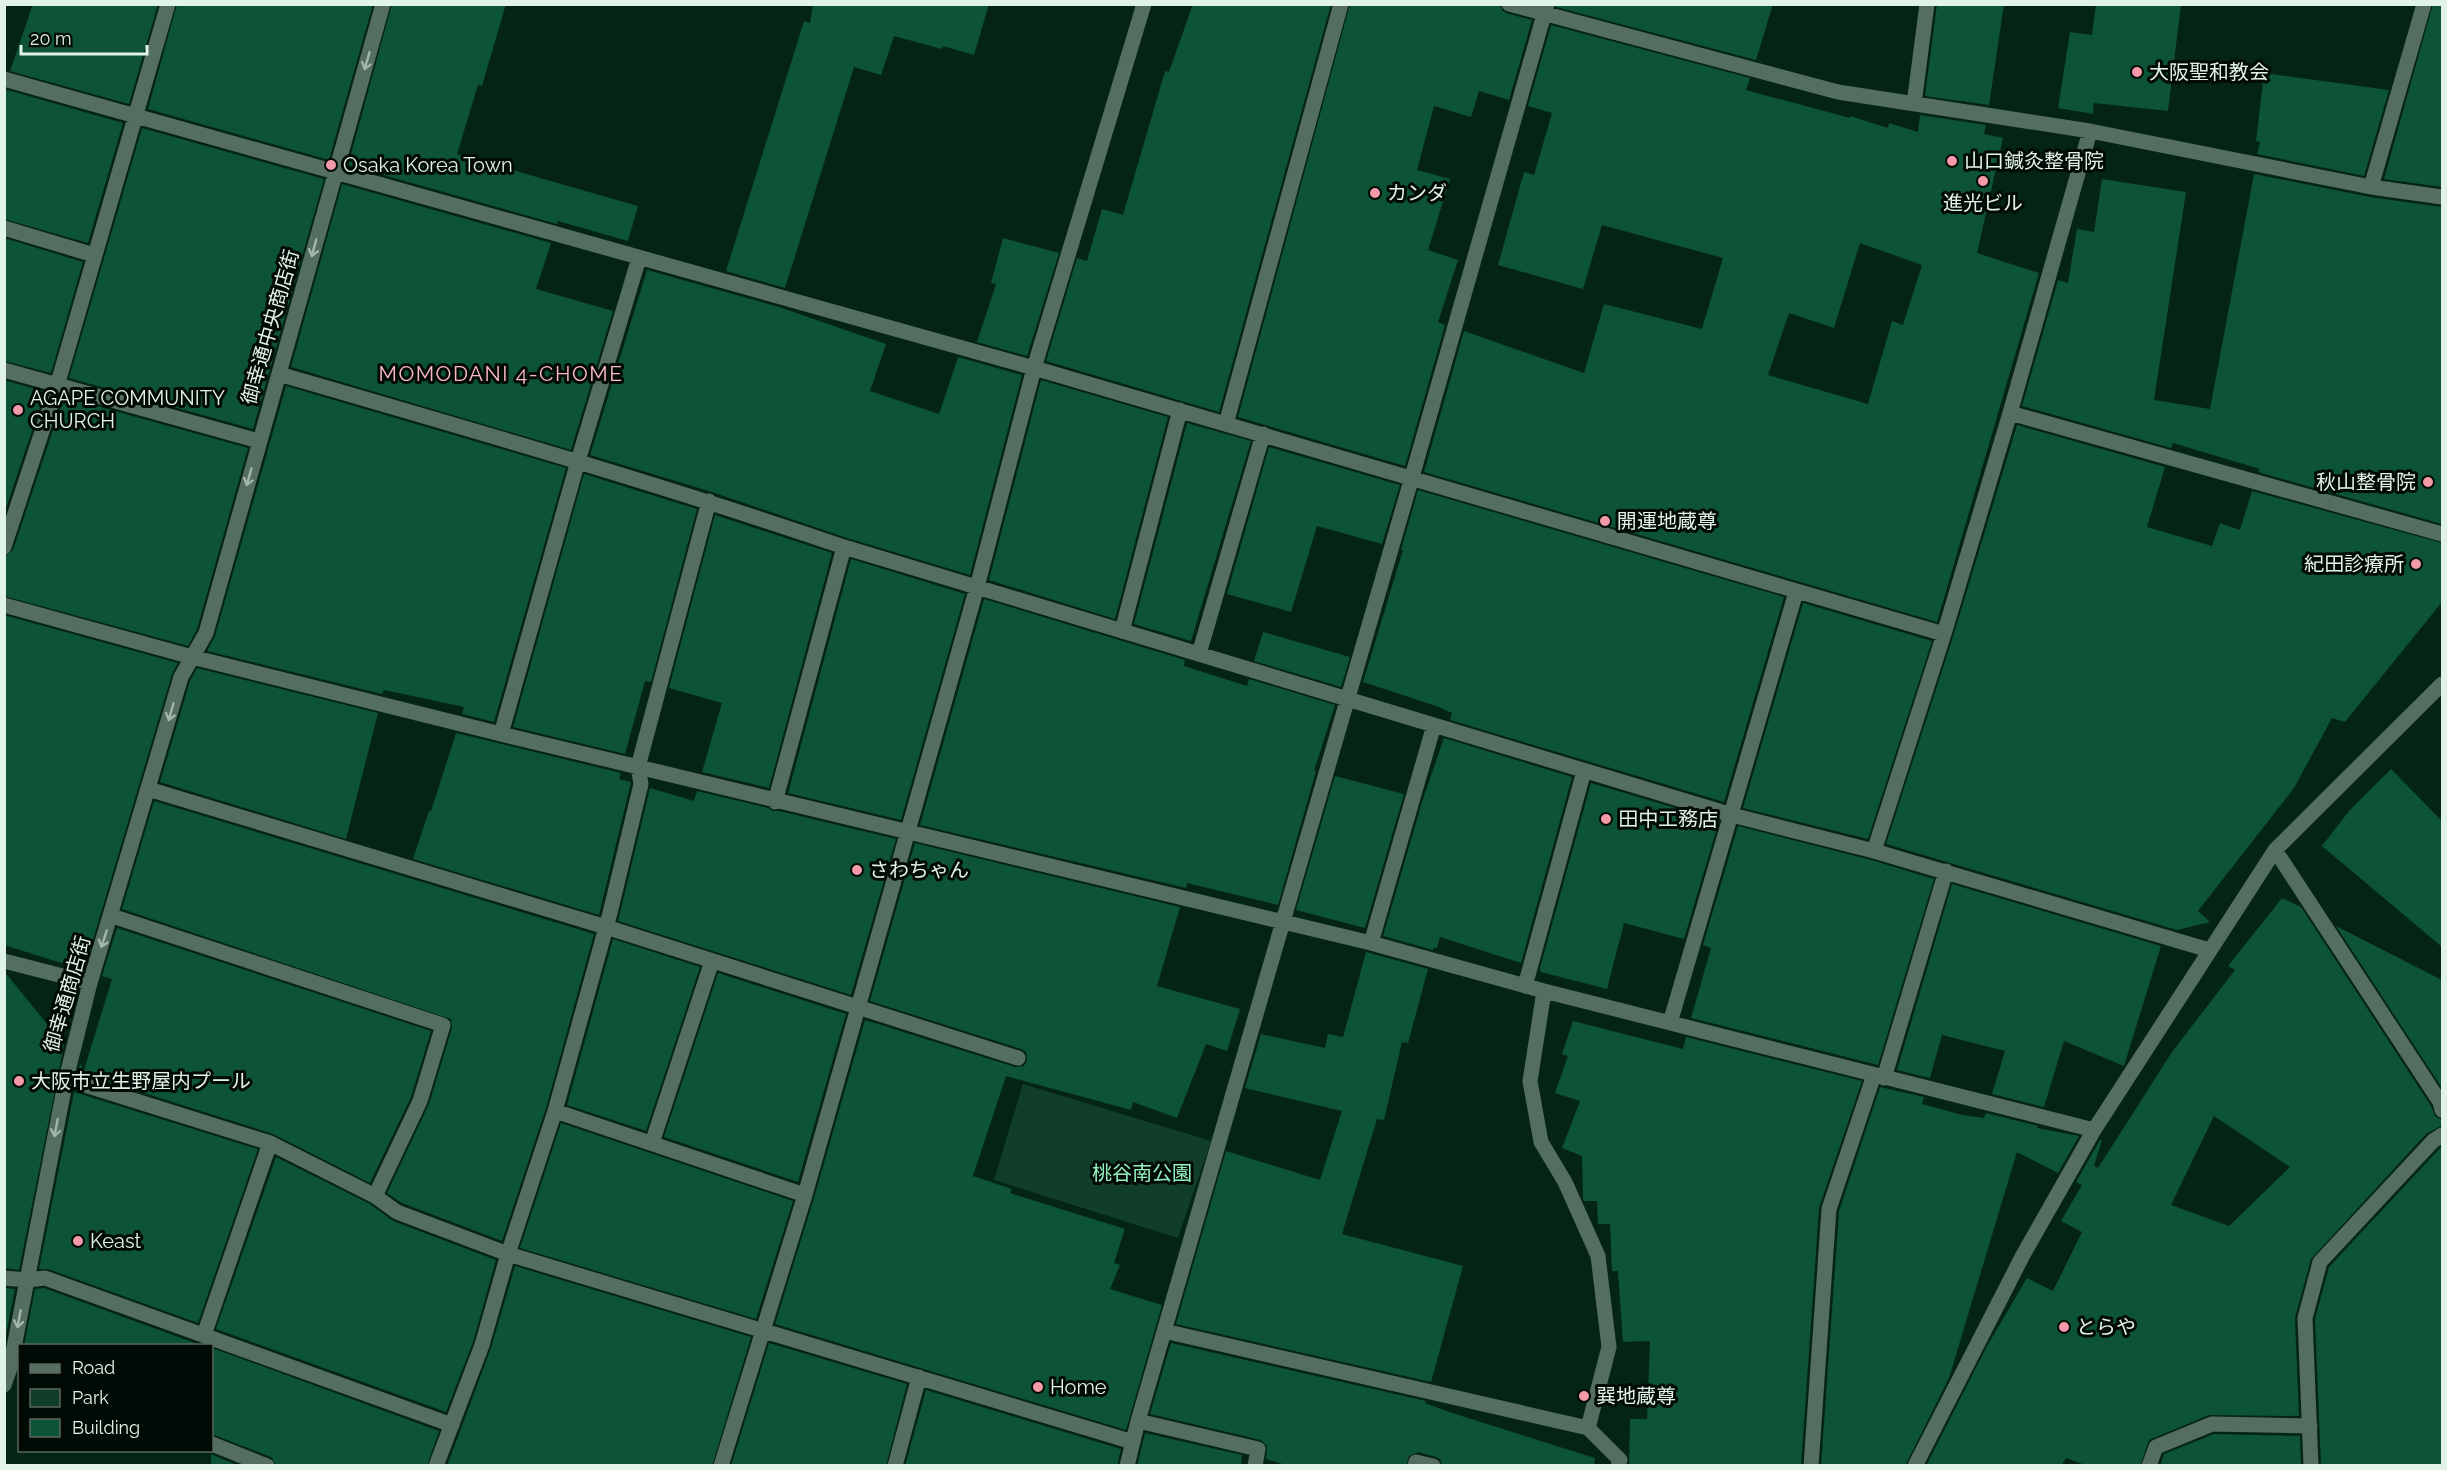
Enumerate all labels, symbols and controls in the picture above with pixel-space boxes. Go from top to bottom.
scale bar [21,18,147,56]
text: 20 m [30,28,72,49]
one-way arrow [361,51,372,70]
place label: 大阪聖和教会 [2149,60,2269,84]
marker: 大阪聖和教会 [2130,65,2144,79]
place label: 山口鍼灸整骨院 [1964,149,2104,173]
place label: Osaka Korea Town [343,153,513,177]
marker: 山口鍼灸整骨院 [1945,154,1959,168]
marker: Osaka Korea Town [324,158,338,172]
marker: 進光ビル [1976,174,1990,188]
place label: カンダ [1387,181,1447,205]
marker: カンダ [1368,186,1382,200]
place label: 進光ビル [1943,191,2023,215]
one-way arrow [308,239,319,258]
street label: 御幸通中央商店街 [236,247,304,407]
district label: MOMODANI 4-CHOME [379,361,623,386]
place label: AGAPE COMMUNITY CHURCH [30,386,225,433]
marker: AGAPE COMMUNITY CHURCH [11,403,25,417]
one-way arrow [243,467,255,486]
place label: 秋山整骨院 [2316,470,2416,494]
marker: 秋山整骨院 [2421,475,2435,489]
place label: 開運地蔵尊 [1617,509,1717,533]
marker: 開運地蔵尊 [1598,514,1612,528]
place label: 紀田診療所 [2304,552,2404,576]
marker: 紀田診療所 [2409,557,2423,571]
one-way arrow [165,702,176,721]
place label: 田中工務店 [1618,807,1718,831]
marker: 田中工務店 [1599,812,1613,826]
place label: さわちゃん [869,858,969,882]
marker: さわちゃん [850,863,864,877]
one-way arrow [98,929,109,948]
street label: 御幸通商店街 [39,933,95,1055]
place label: 大阪市立生野屋内プール [31,1069,251,1093]
marker: 大阪市立生野屋内プール [12,1074,26,1088]
one-way arrow [50,1117,61,1137]
park label: 桃谷南公園 [1092,1161,1192,1185]
place label: Keast [90,1229,142,1253]
marker: Keast [71,1234,85,1248]
one-way arrow [13,1309,24,1329]
place label: とらや [2076,1315,2136,1339]
marker: とらや [2057,1320,2071,1334]
legend [18,1344,213,1452]
text: Road [72,1357,115,1378]
place label: Home [1050,1375,1107,1399]
marker: Home [1031,1380,1045,1394]
place label: 巽地蔵尊 [1596,1384,1676,1408]
text: Park [72,1387,109,1408]
marker: 巽地蔵尊 [1577,1389,1591,1403]
text: Building [72,1417,140,1438]

